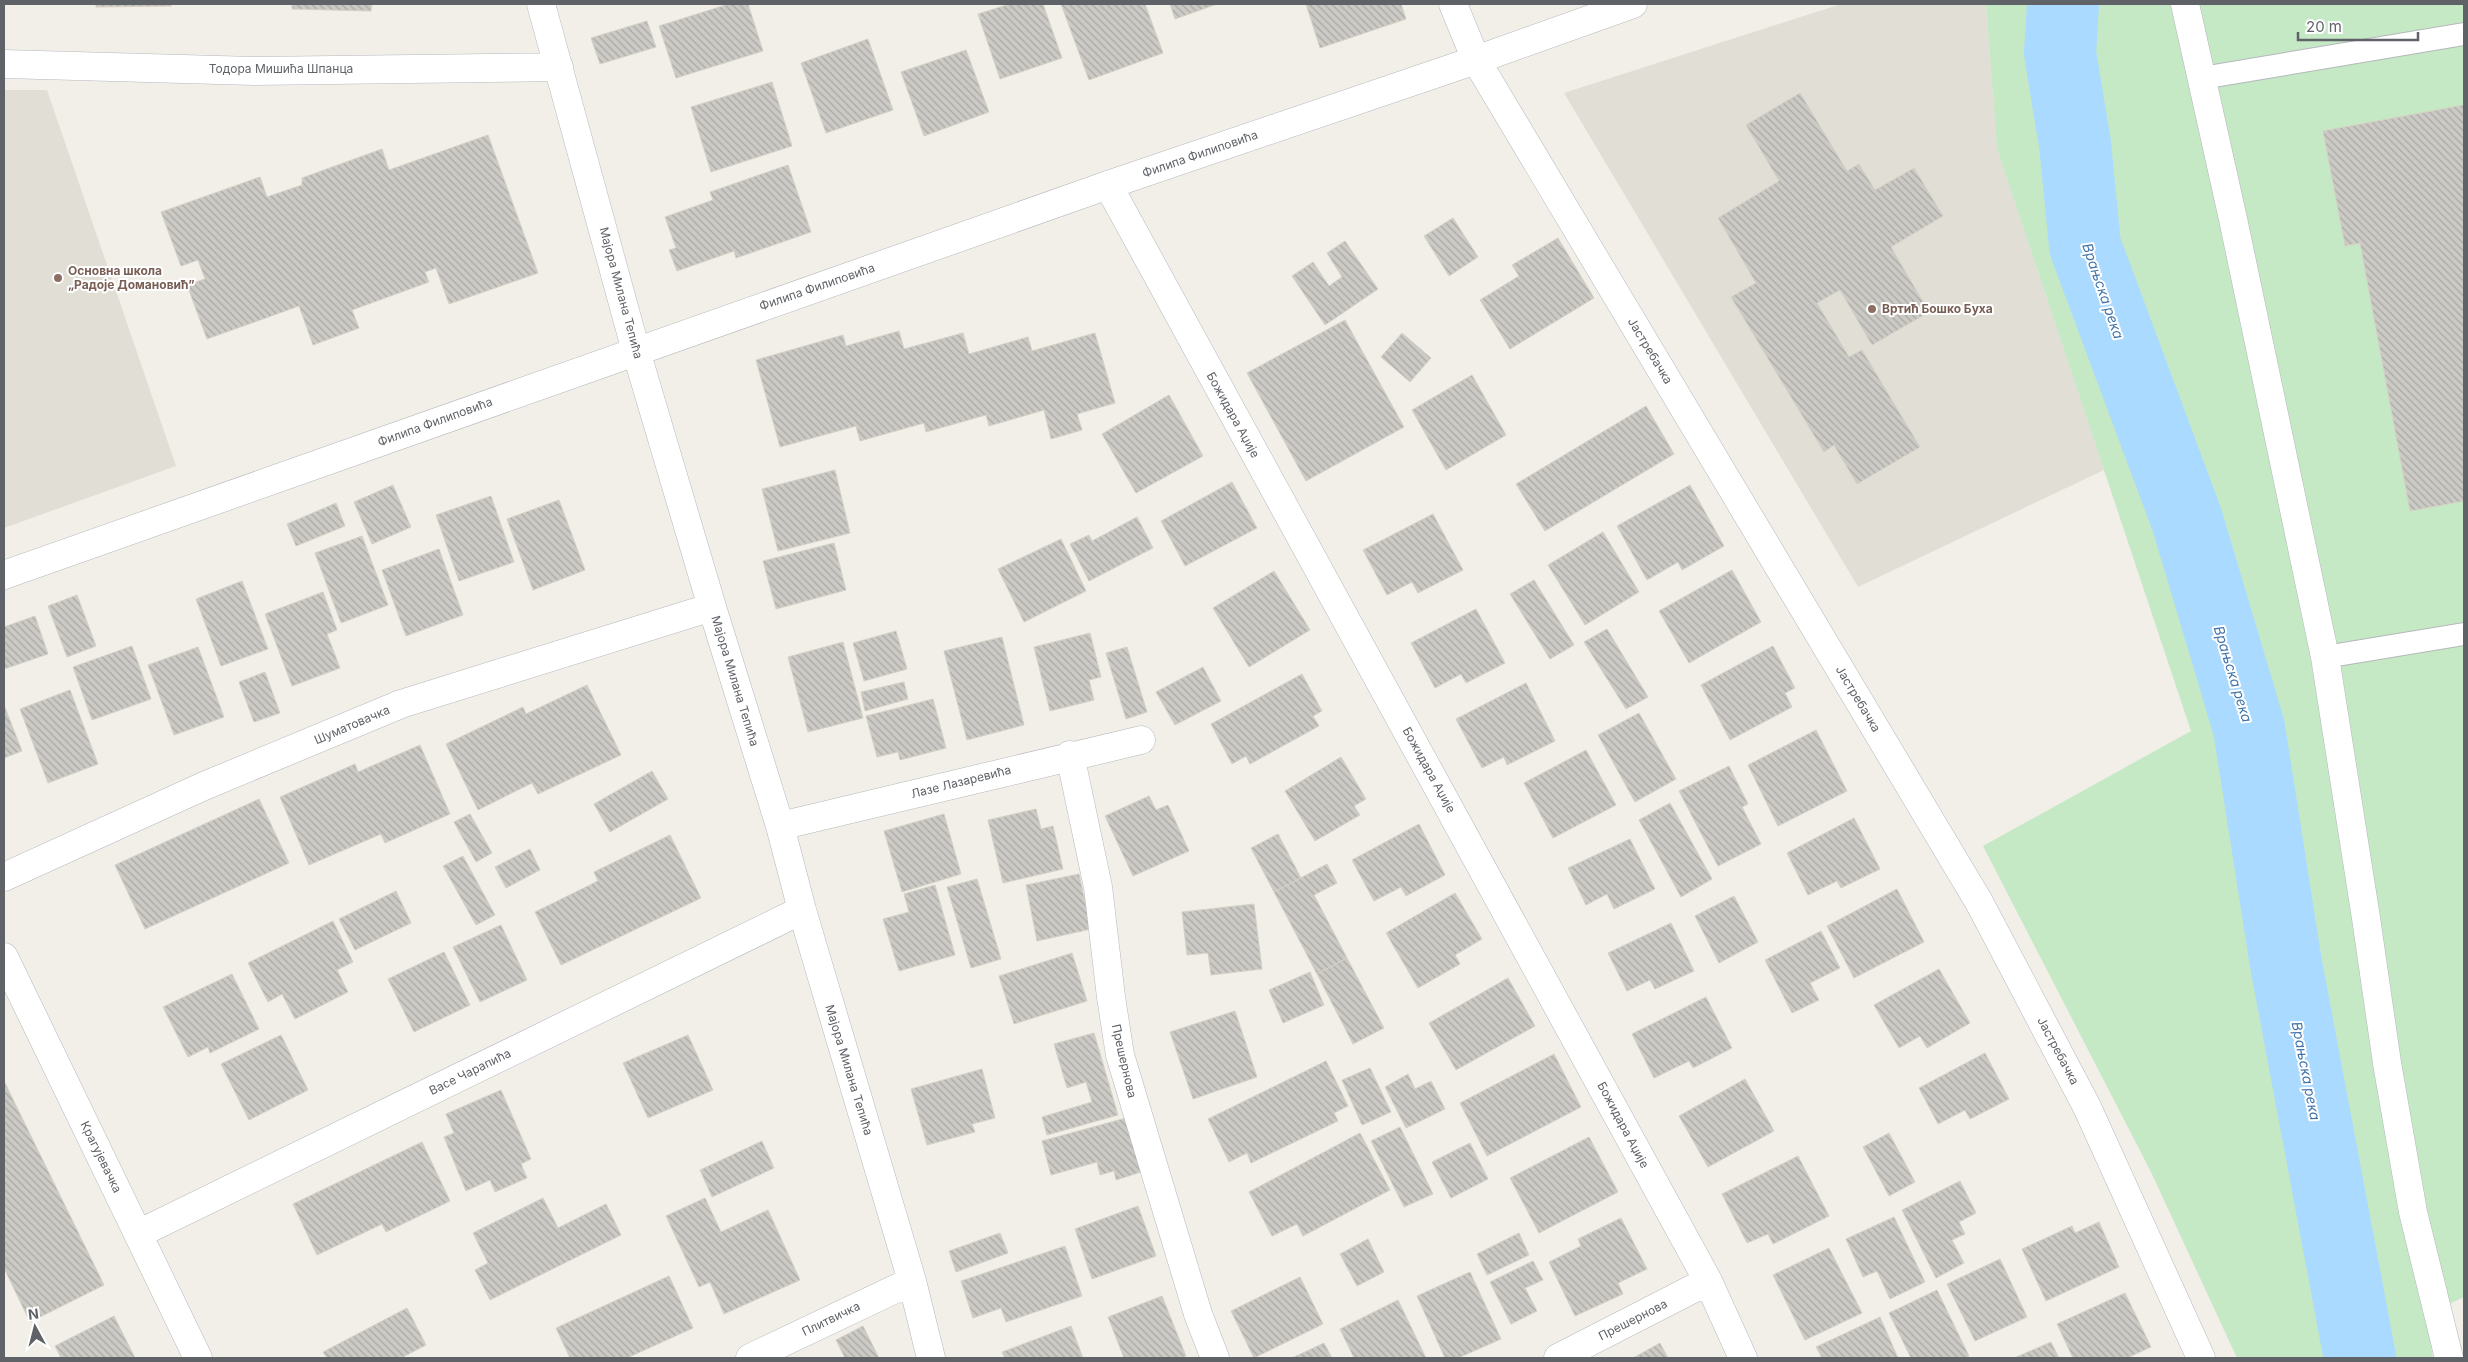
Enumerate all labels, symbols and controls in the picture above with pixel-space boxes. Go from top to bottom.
scale bar [2298,10,2418,42]
text: 20 m [2306,17,2342,36]
street label: Тодора Мишића Шпанца [209,61,353,76]
street label: Филипа Филиповића [1140,127,1260,180]
street label: Мајора Милана Тепића [597,225,646,360]
water label: Врањска река [2079,241,2128,341]
street label: Филипа Филиповића [757,260,877,313]
place label: Основна школа „Радоје Домановић” [68,263,195,292]
marker: Основна школа „Радоје Домановић” [52,272,64,284]
place label: Вртић Бошко Буха [1882,301,1993,316]
marker: Вртић Бошко Буха [1866,303,1878,315]
street label: Јастребачка [1625,315,1676,387]
street label: Божидара Аџије [1204,369,1263,460]
street label: Филипа Филиповића [375,394,494,449]
street label: Мајора Милана Тепића [708,614,763,748]
water label: Врањска река [2211,624,2256,725]
street label: Јастребачка [1833,663,1884,735]
street label: Шуматовачка [312,702,392,747]
street label: Божидара Аџије [1400,724,1459,815]
street label: Лазе Лазаревића [909,762,1012,801]
street label: Мајора Милана Тепића [822,1003,877,1137]
street label: Јастребачка [2034,1014,2083,1087]
water label: Врањска река [2289,1020,2324,1122]
street label: Прешернова [1109,1023,1140,1099]
street label: Васе Чарапића [426,1045,513,1098]
street label: Божидара Аџије [1594,1079,1653,1171]
street label: Крагујевачка [78,1118,125,1195]
street label: Прешернова [1596,1296,1670,1343]
street label: Плитвичка [799,1298,862,1339]
north arrow [10,1302,60,1352]
text: N [27,1305,40,1323]

